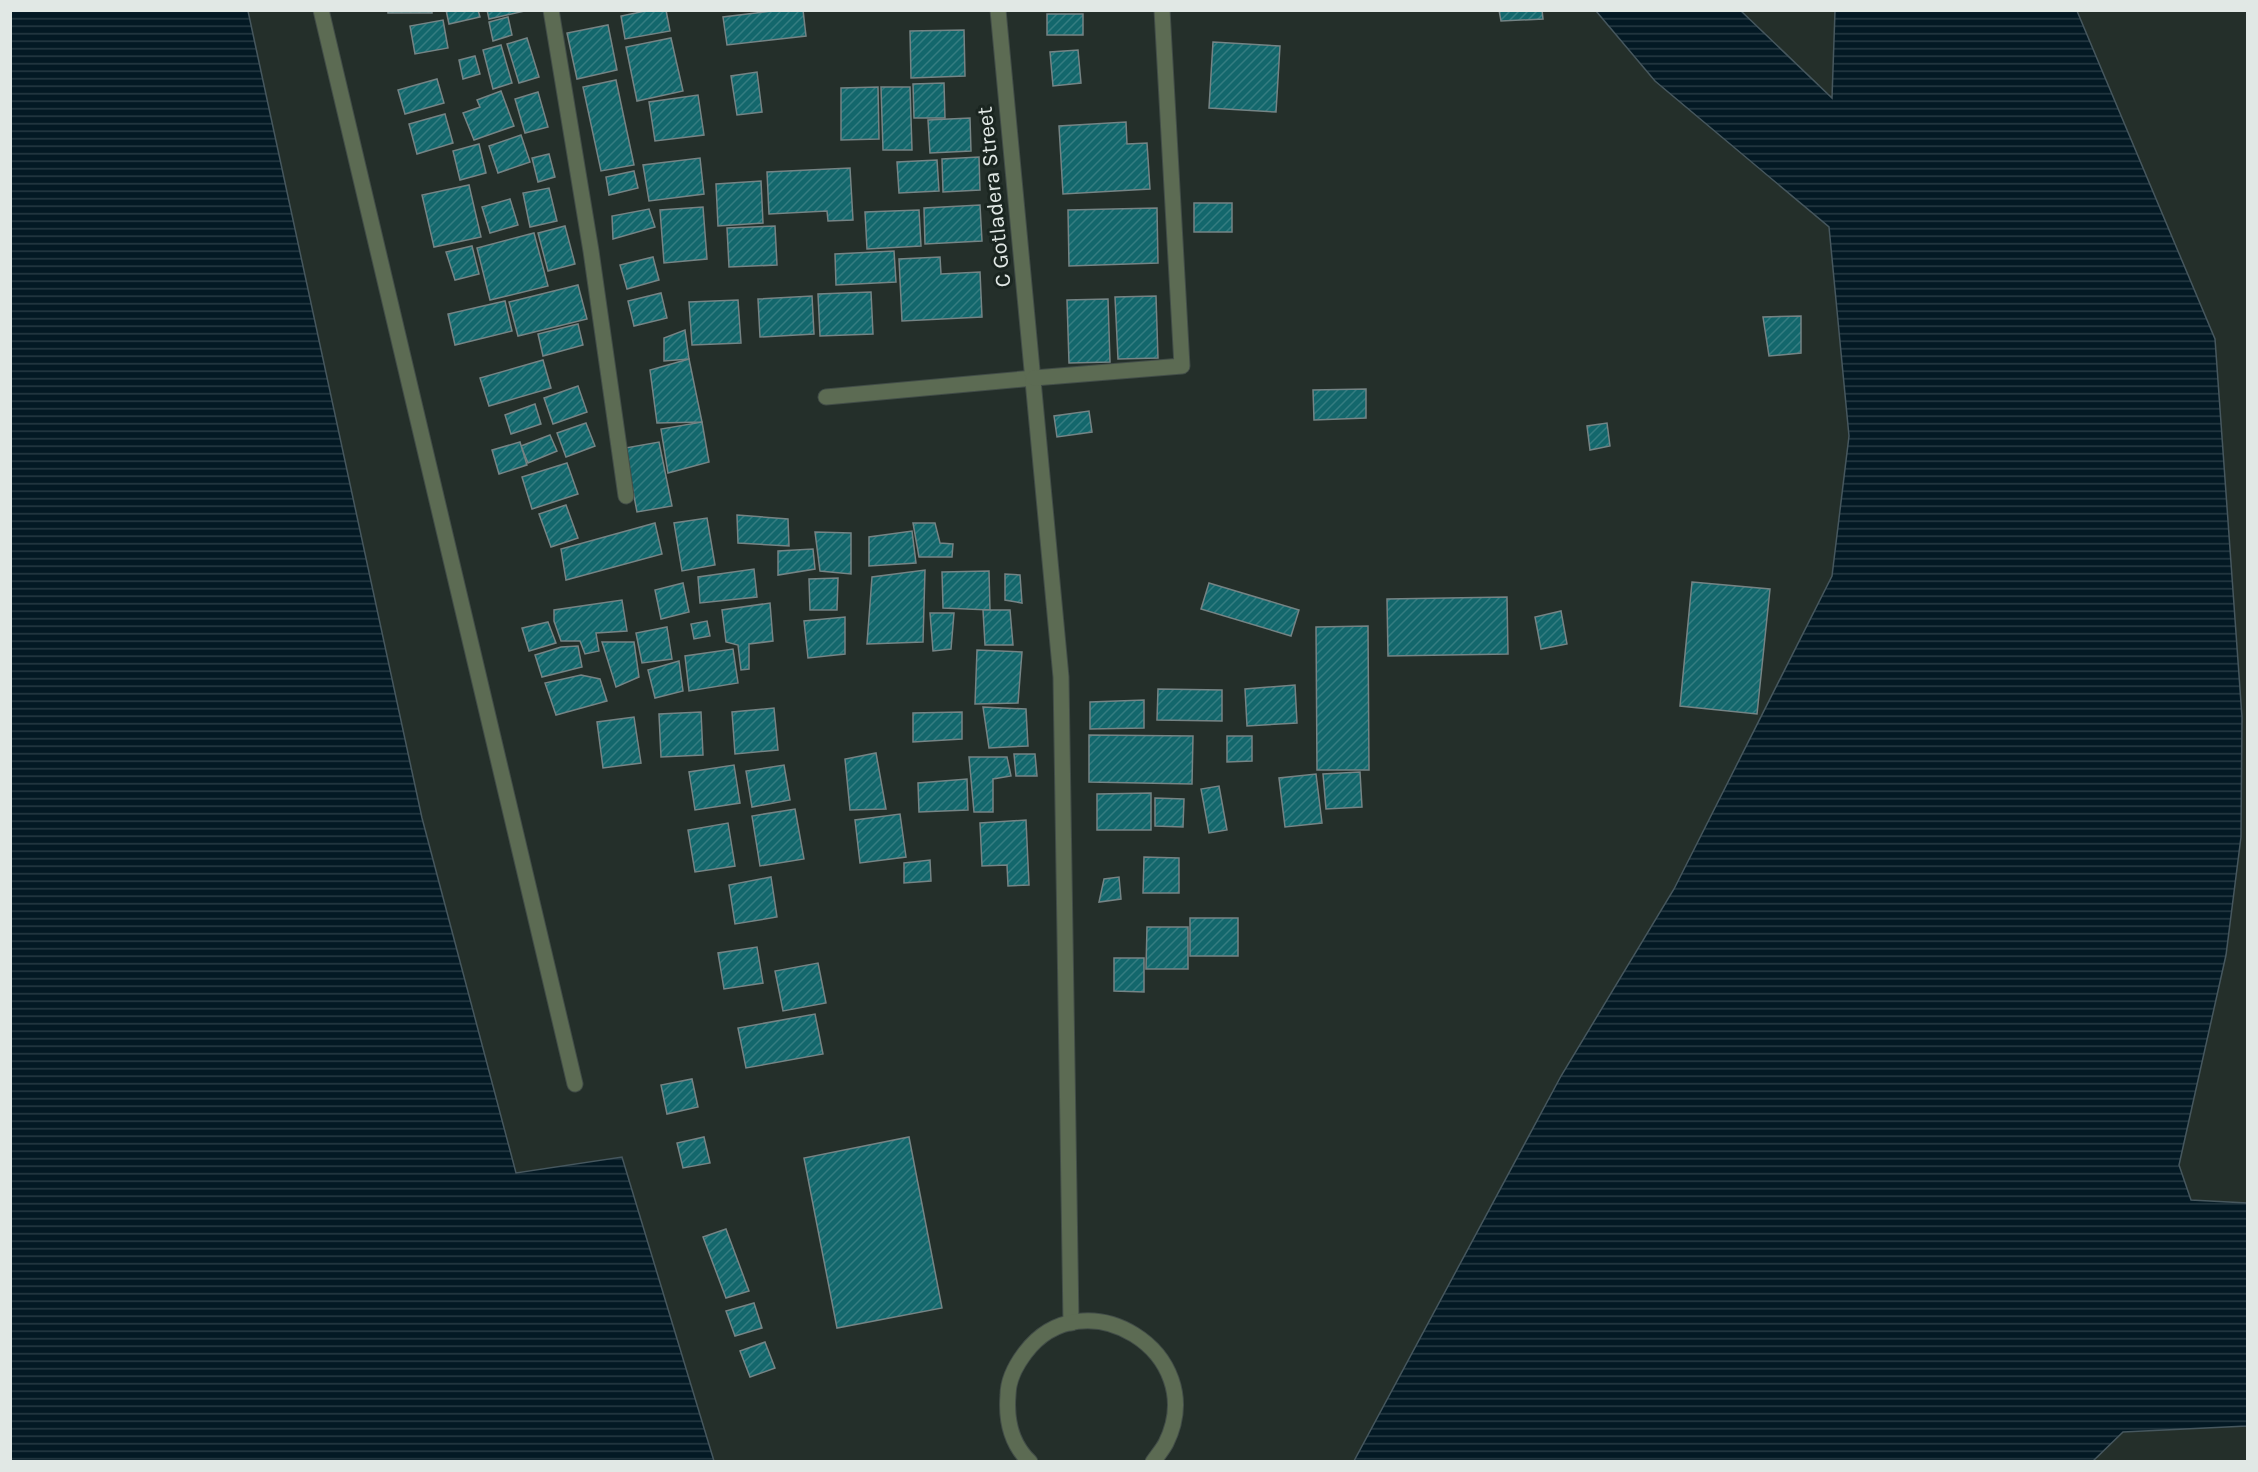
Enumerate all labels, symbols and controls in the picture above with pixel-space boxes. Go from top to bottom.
street label: C Gotladera Street [972,105,1016,288]

